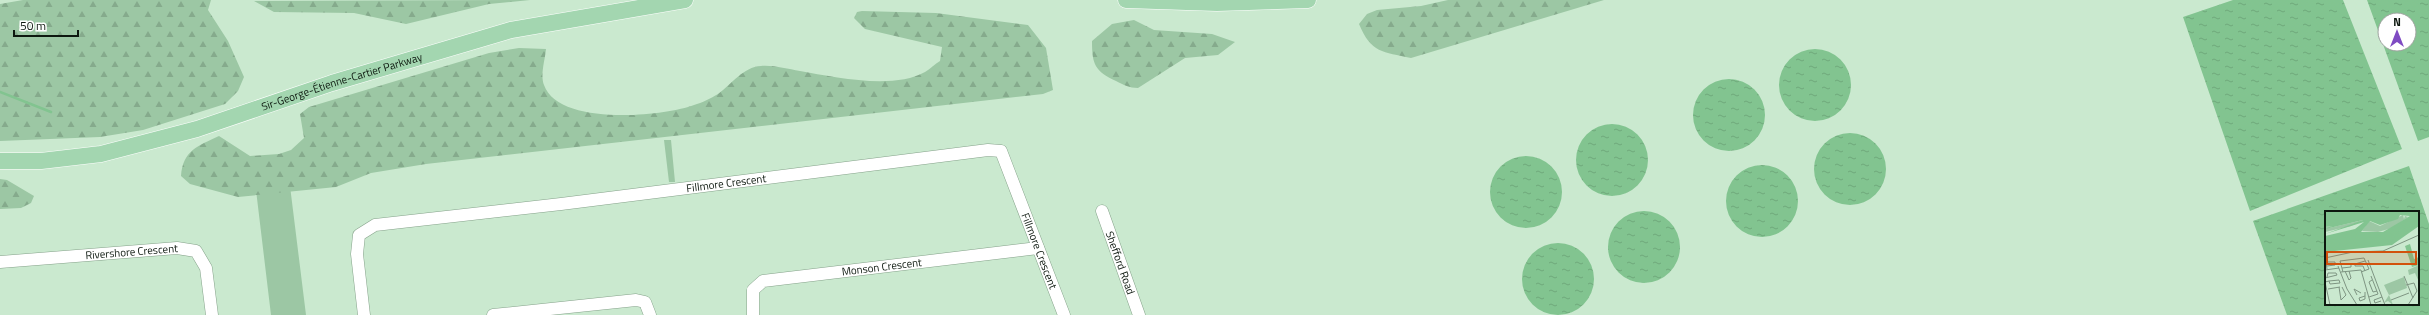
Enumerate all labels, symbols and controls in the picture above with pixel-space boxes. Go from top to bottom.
scale bar [14,12,78,38]
north arrow [2377,12,2417,52]
text: N [2393,14,2401,30]
text: 50 m [20,16,46,35]
street label: Sir-George-Étienne-Cartier Parkway [259,48,425,115]
street label: Fillmore Crescent [685,170,767,196]
street label: Fillmore Crescent [1017,210,1061,291]
inset map [2325,211,2419,305]
street label: Shefford Road [1102,229,1139,297]
street label: Rivershore Crescent [85,240,179,263]
street label: Monson Crescent [841,254,923,280]

